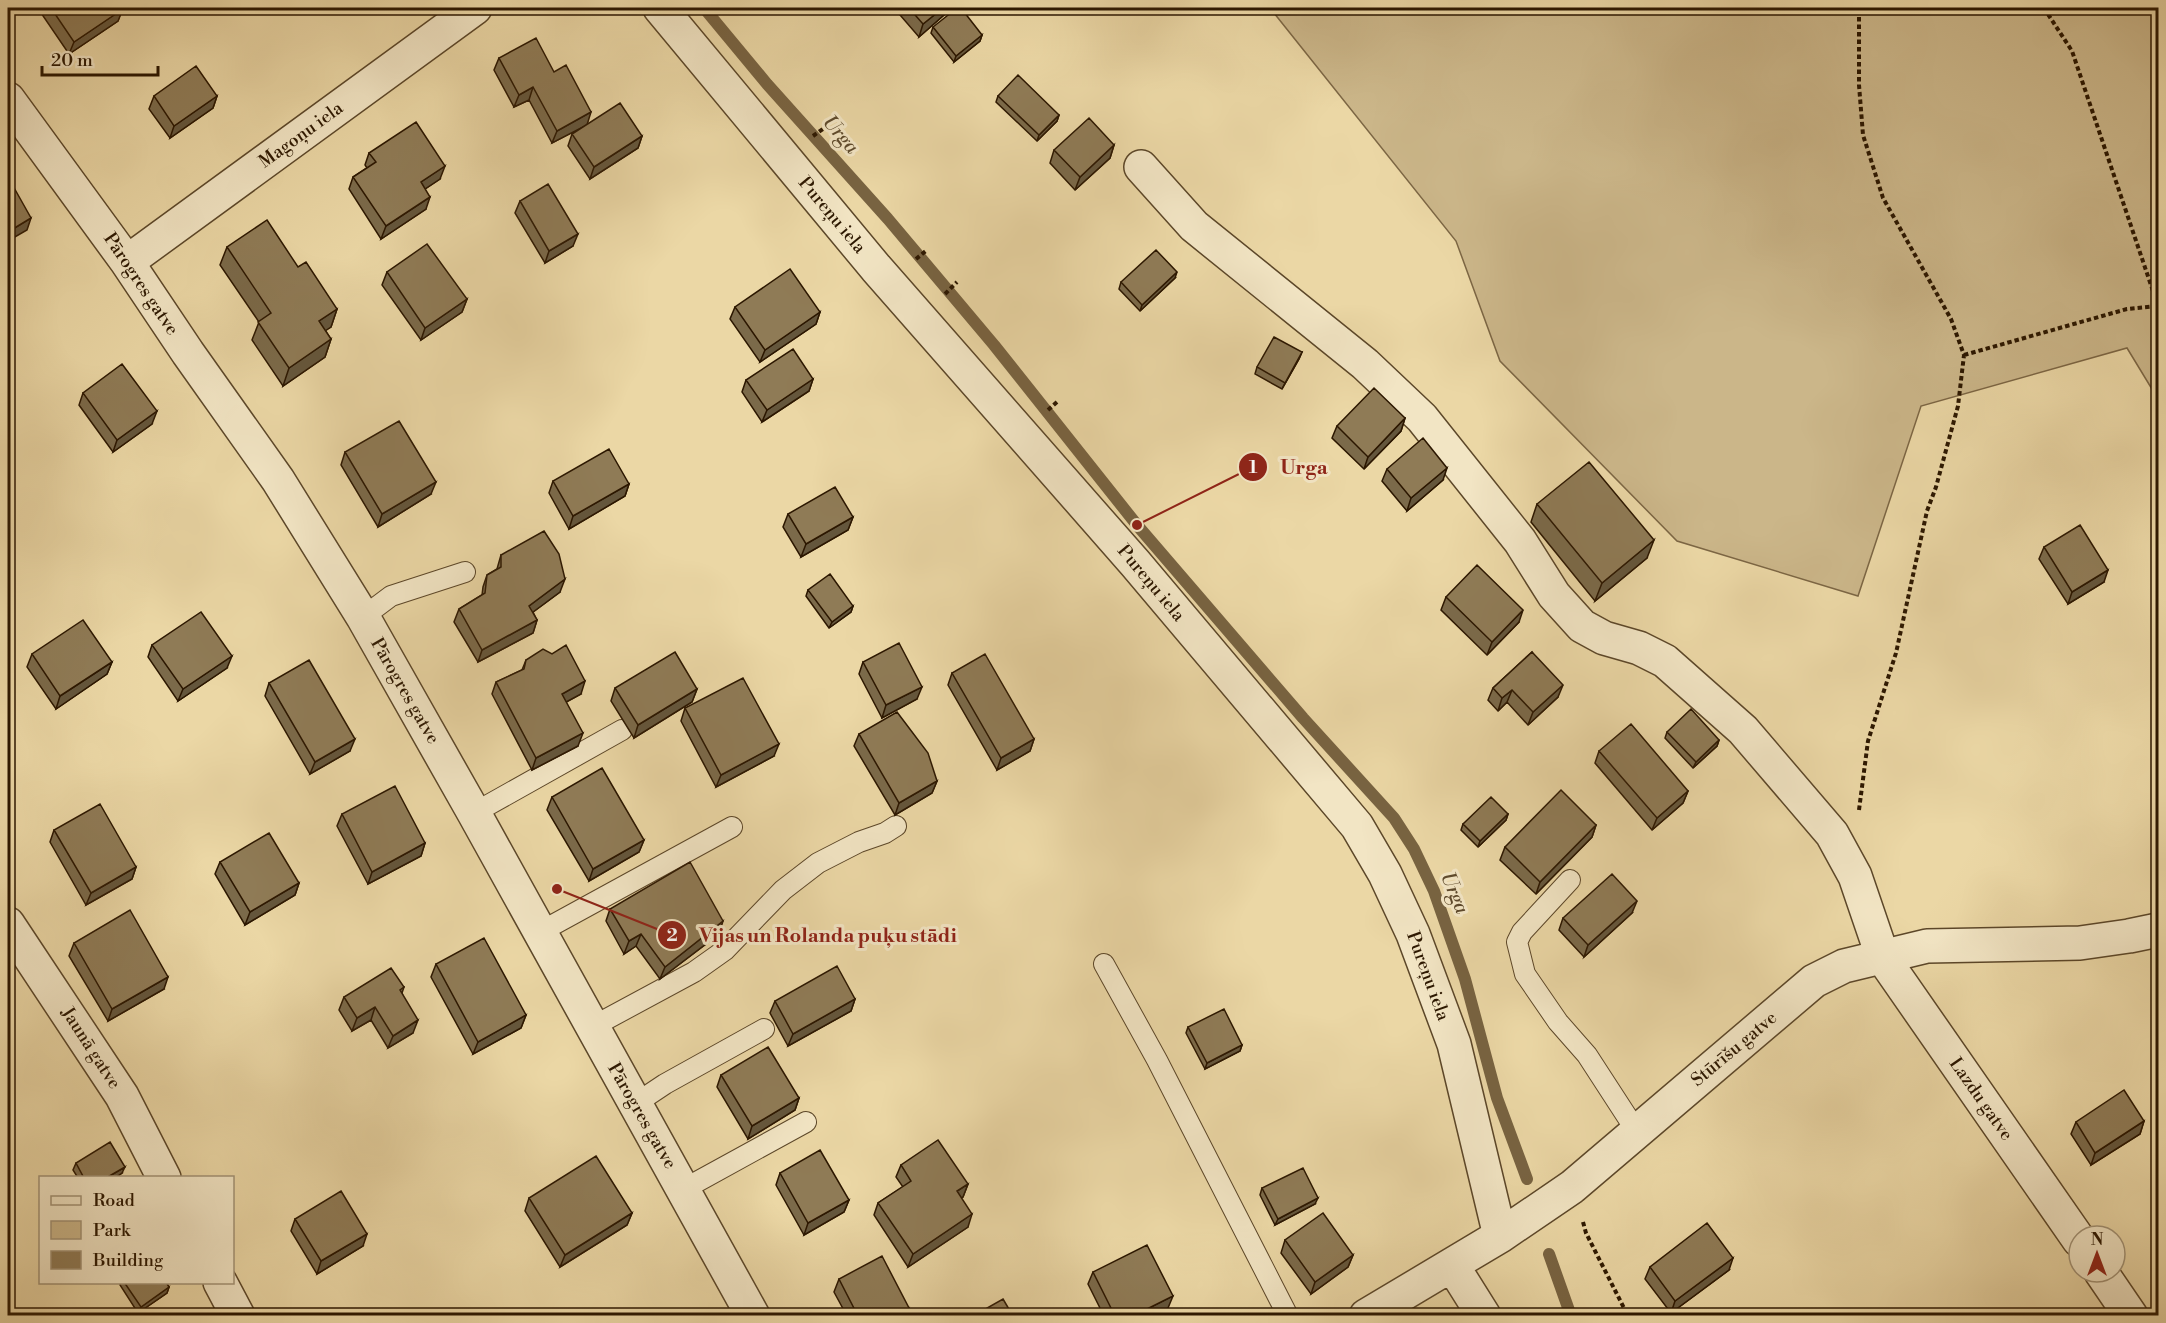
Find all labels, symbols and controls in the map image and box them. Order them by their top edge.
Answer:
scale bar [42,39,158,77]
text: 20 m [51,49,93,72]
street label: Magoņu iela [254,96,348,173]
water label: Urga [816,111,864,160]
street label: Pureņu iela [793,172,871,259]
street label: Pārogres gatve [98,228,184,340]
callout: Urga [1238,448,1339,486]
text: 1 [1249,456,1258,479]
text: Urga [1280,456,1328,481]
street label: Pureņu iela [1112,540,1190,627]
street label: Pārogres gatve [365,634,445,748]
water label: Urga [1434,868,1474,919]
callout: Vijas un Rolanda puķu stādi [657,916,969,954]
text: 2 [666,924,678,947]
text: Vijas un Rolanda puķu stādi [698,924,957,949]
street label: Pureņu iela [1401,928,1455,1025]
street label: Jaunā gatve [55,1002,126,1093]
street label: Stūrīšu gatve [1686,1006,1782,1092]
street label: Lazdu gatve [1944,1053,2018,1145]
street label: Pārogres gatve [602,1059,682,1173]
legend [39,1176,234,1284]
text: Road [93,1189,136,1212]
text: Park [93,1219,132,1242]
north arrow [2067,1224,2127,1284]
text: N [2091,1230,2104,1250]
text: Building [92,1249,164,1272]

